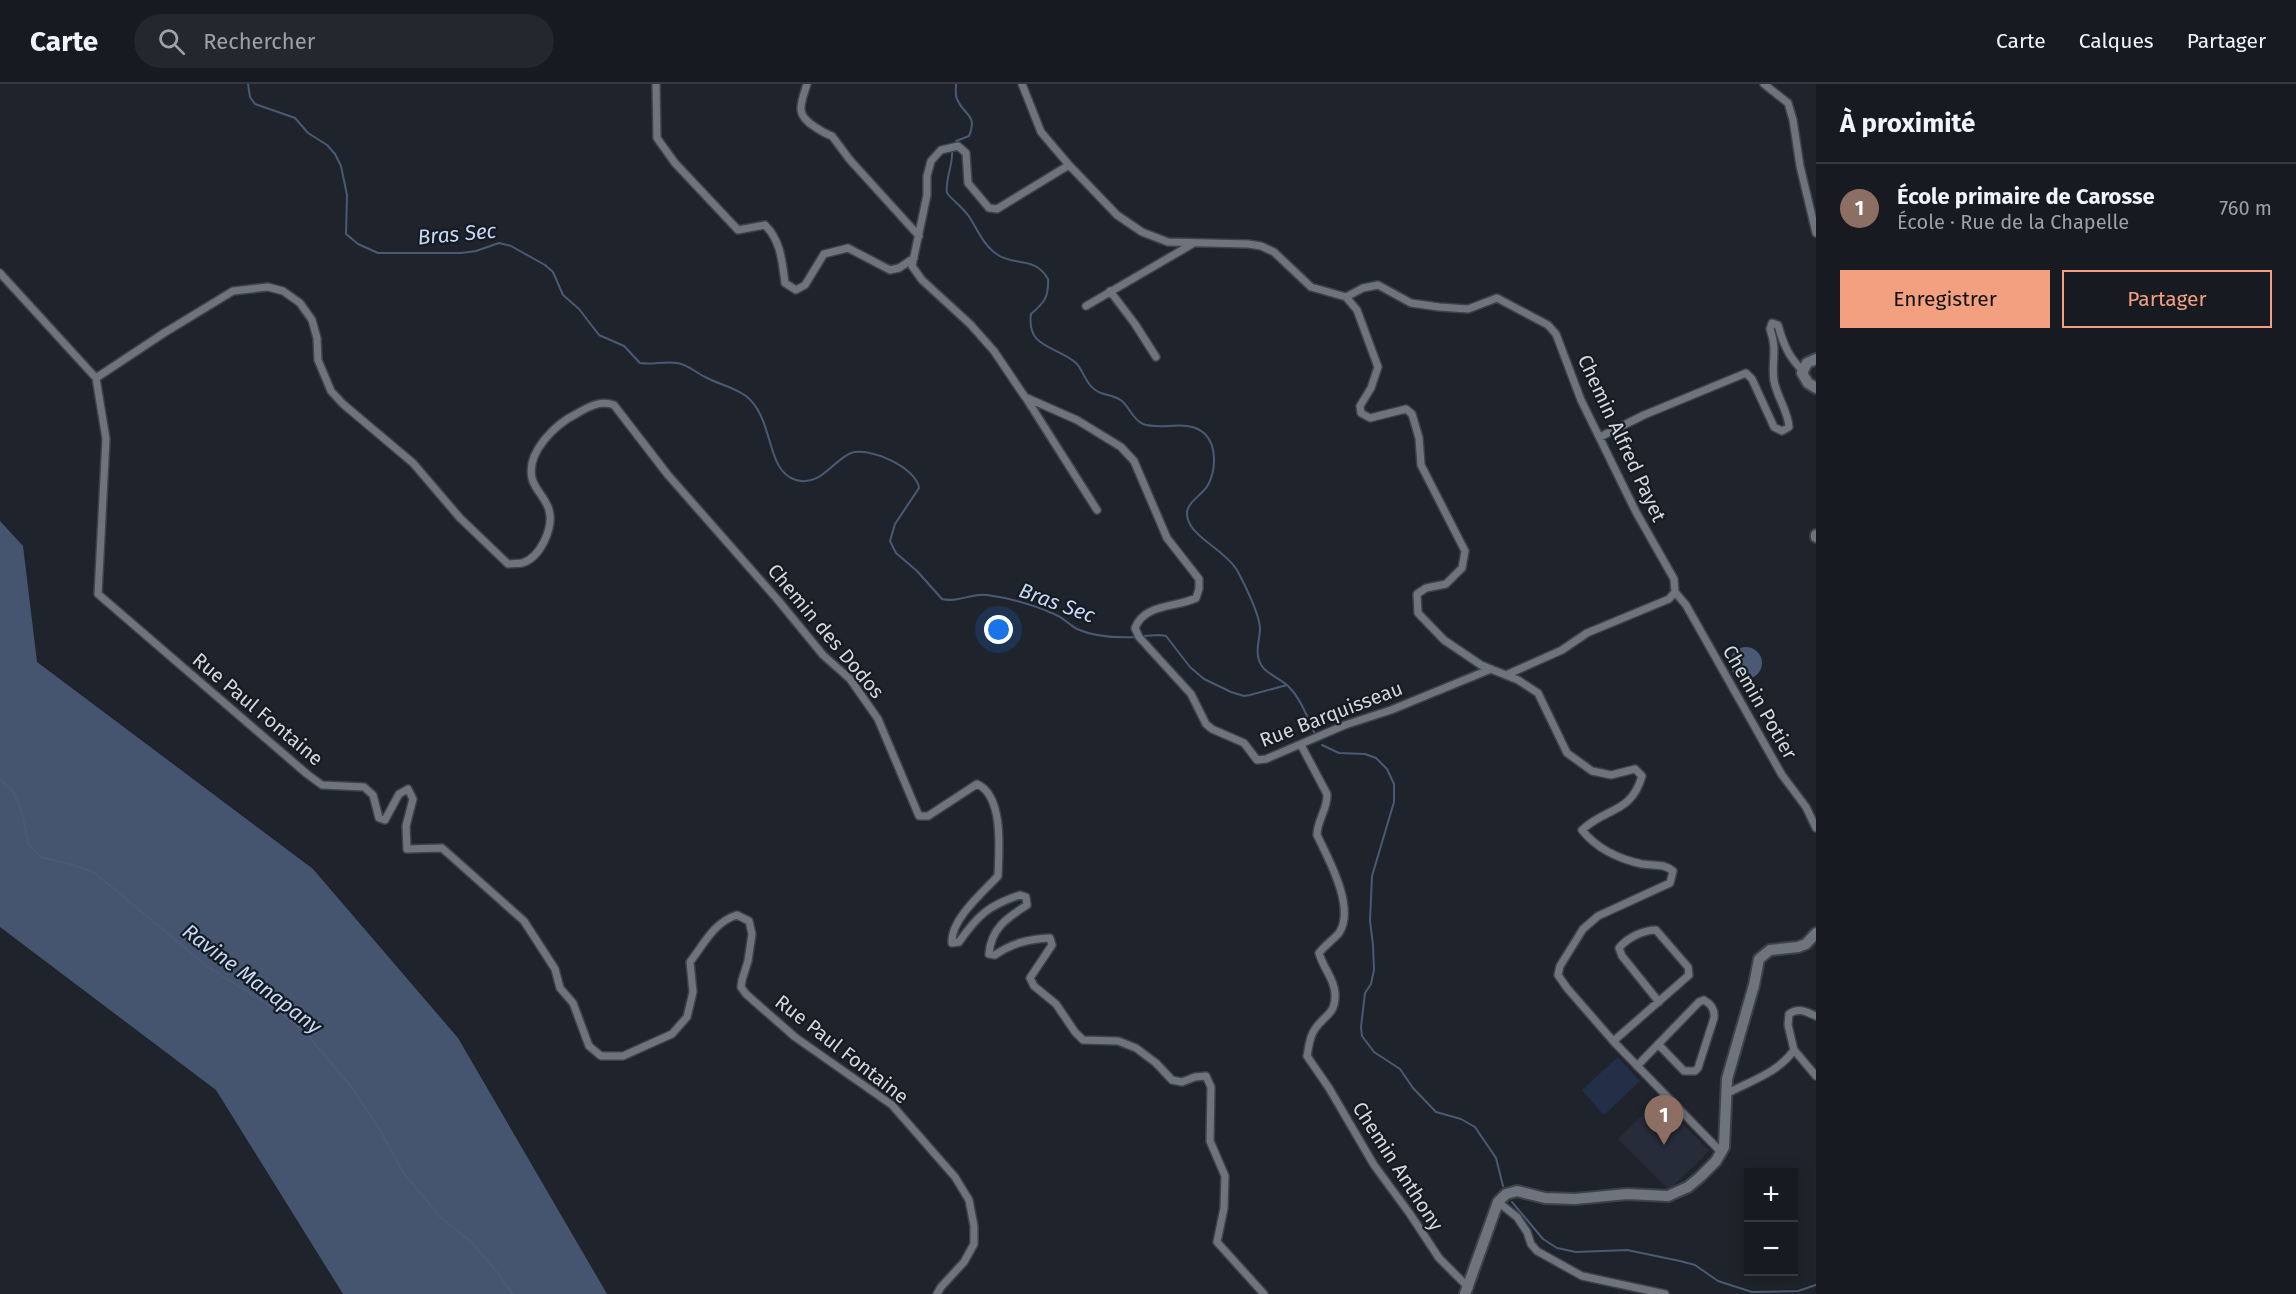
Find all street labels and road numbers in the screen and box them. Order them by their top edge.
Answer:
street label: Chemin Alfred Payet [1573,351,1672,526]
street label: Chemin des Dodos [763,559,889,703]
street label: Chemin Potier [1718,641,1802,763]
street label: Rue Paul Fontaine [188,647,328,771]
street label: Rue Barquisseau [1256,676,1406,752]
street label: Rue Paul Fontaine [770,989,914,1109]
street label: Chemin Anthony [1347,1097,1449,1235]

